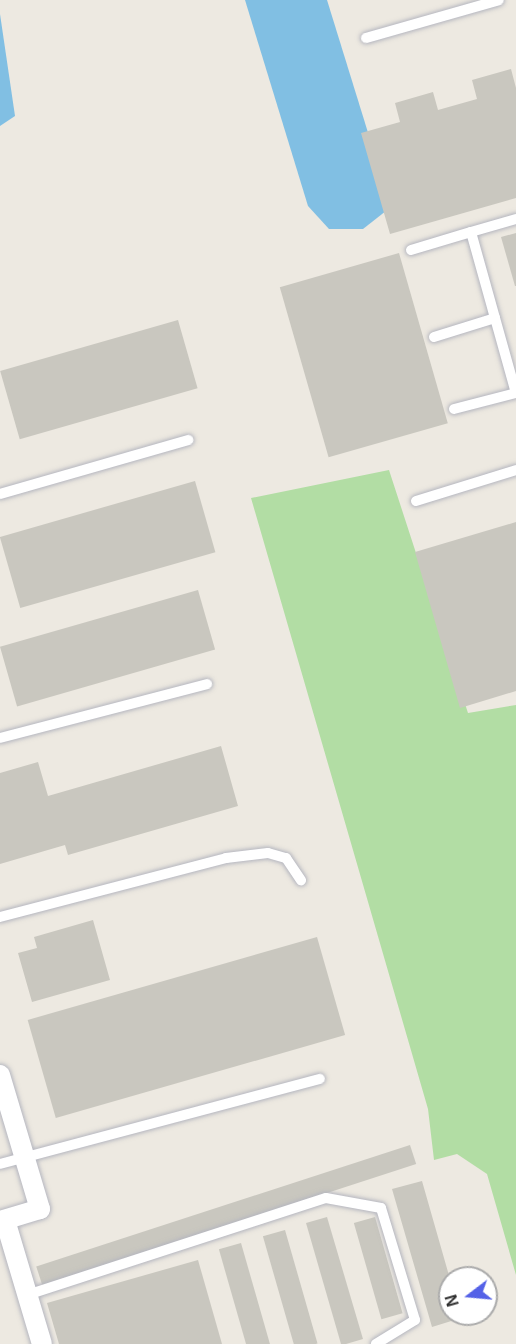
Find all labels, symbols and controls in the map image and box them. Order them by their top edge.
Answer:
north arrow [438,1266,498,1326]
text: N [442,1293,462,1308]

